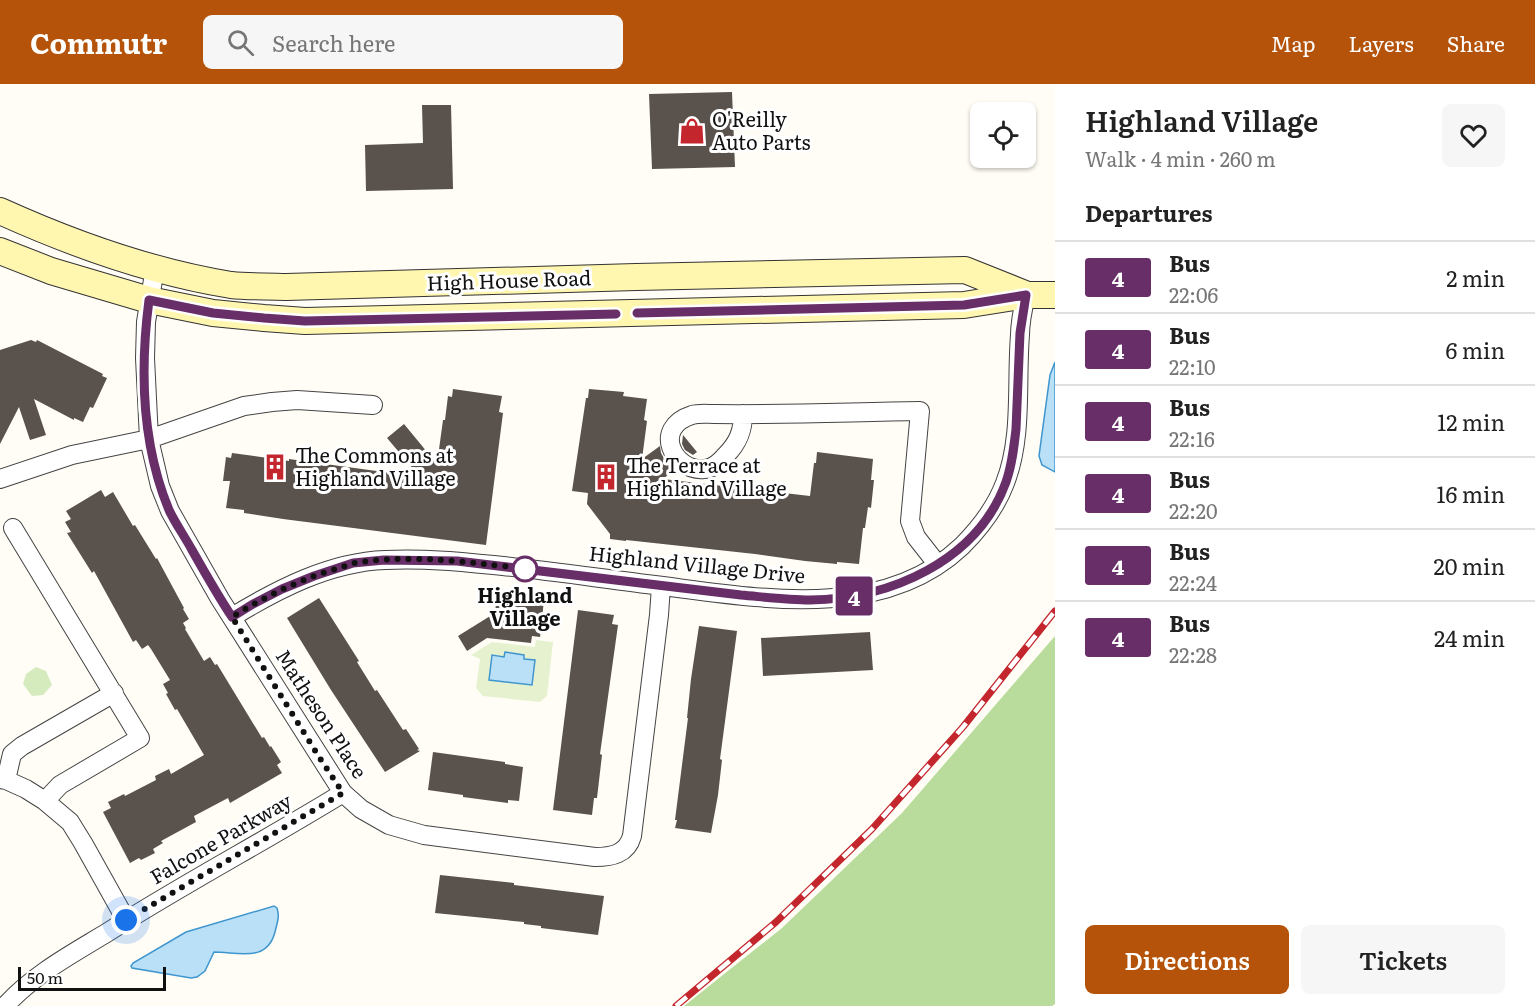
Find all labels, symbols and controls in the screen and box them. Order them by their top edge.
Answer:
search box [203,15,623,69]
text: Commutr [30,21,167,63]
icon: search [224,26,257,59]
text: Search here [272,26,396,59]
text: Map [1271,27,1316,58]
text: Layers [1349,27,1414,58]
text: Share [1447,27,1505,58]
text: Highland Village [1085,99,1318,141]
map controls [970,102,1036,168]
button: locate [970,102,1036,168]
place label: O'Reilly Auto Parts [712,103,810,156]
button: heart [1442,104,1505,167]
shop icon: O'Reilly Auto Parts [677,116,707,146]
text: Walk · 4 min · 260 m [1085,143,1276,173]
text: Departures [1085,196,1212,229]
text: Bus [1169,246,1210,279]
street label: High House Road [426,261,592,297]
text: 2 min [1446,261,1505,294]
text: 4 [1112,262,1124,293]
text: 22:06 [1169,279,1218,309]
text: Bus [1169,318,1210,351]
text: 6 min [1446,333,1505,366]
text: 4 [1112,334,1124,365]
text: 22:10 [1169,351,1216,381]
text: Bus [1169,390,1210,423]
text: 12 min [1437,405,1505,438]
text: 4 [1112,406,1124,437]
text: 22:16 [1169,423,1215,453]
place label: The Commons at Highland Village [295,439,456,492]
place label: The Terrace at Highland Village [626,449,787,502]
building icon: The Commons at Highland Village [260,452,290,482]
building icon: The Terrace at Highland Village [591,462,621,492]
text: Bus [1169,462,1210,495]
text: 16 min [1437,477,1505,510]
text: 4 [1112,478,1124,509]
text: 22:20 [1169,495,1217,525]
text: Bus [1169,534,1210,567]
street label: Highland Village Drive [588,537,807,589]
text: 20 min [1433,549,1505,582]
text: 4 [1112,550,1124,581]
marker: Highland Village [512,556,538,582]
text: 22:24 [1169,567,1217,597]
line badge: 4 [834,576,874,616]
place label: Highland Village [477,579,573,632]
text: 4 [848,581,860,612]
text: Bus [1169,606,1210,639]
text: 24 min [1434,621,1505,654]
text: 4 [1112,622,1124,653]
text: 22:28 [1169,639,1217,669]
street label: Matheson Place [270,642,376,783]
street label: Falcone Parkway [143,784,297,890]
your location [111,905,141,935]
button: Directions [1085,925,1289,994]
button: Tickets [1301,925,1505,994]
scale bar [18,964,166,992]
text: 50 m [27,965,63,989]

